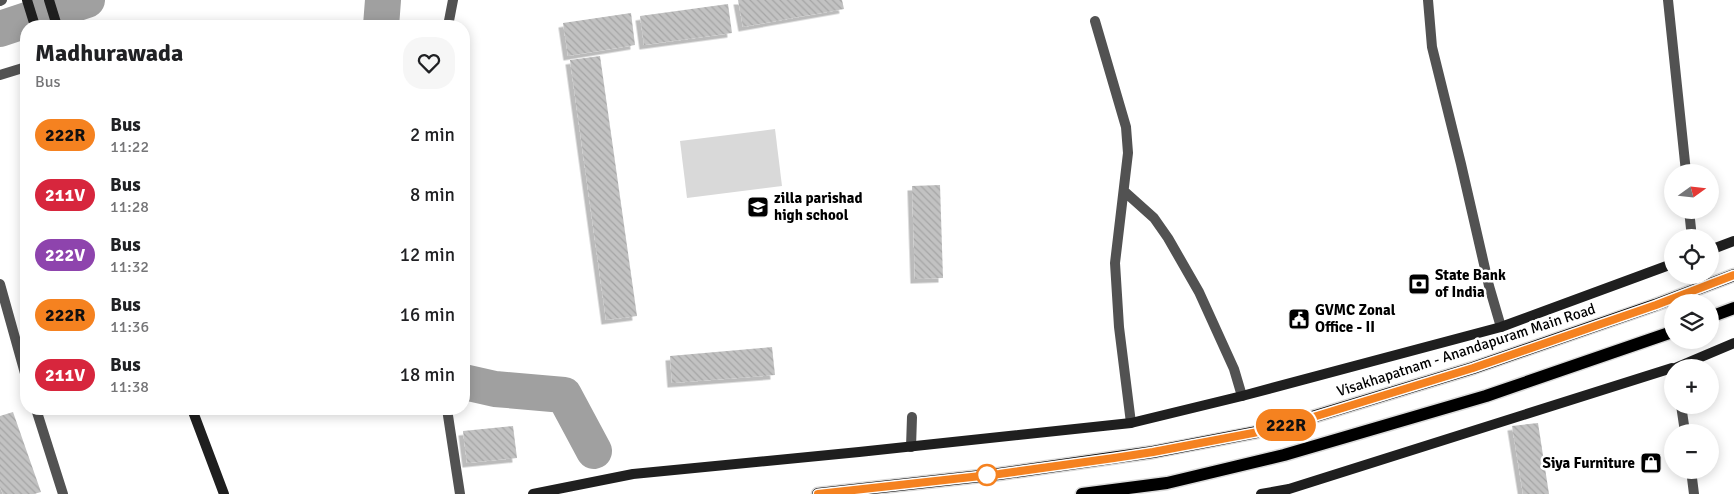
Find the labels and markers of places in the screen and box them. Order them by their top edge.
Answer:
place label: zilla parishad high school [774,189,862,224]
school or university icon: zilla parishad high school [746,195,770,219]
place label: State Bank of India [1435,266,1506,301]
bank icon: State Bank of India [1407,272,1431,296]
place label: GVMC Zonal Office - II [1315,301,1396,336]
public building icon: GVMC Zonal Office - II [1287,307,1311,331]
shop icon: Siya Furniture [1639,451,1663,475]
place label: Siya Furniture [1543,454,1635,472]
unlabelled marker [976,464,998,486]

